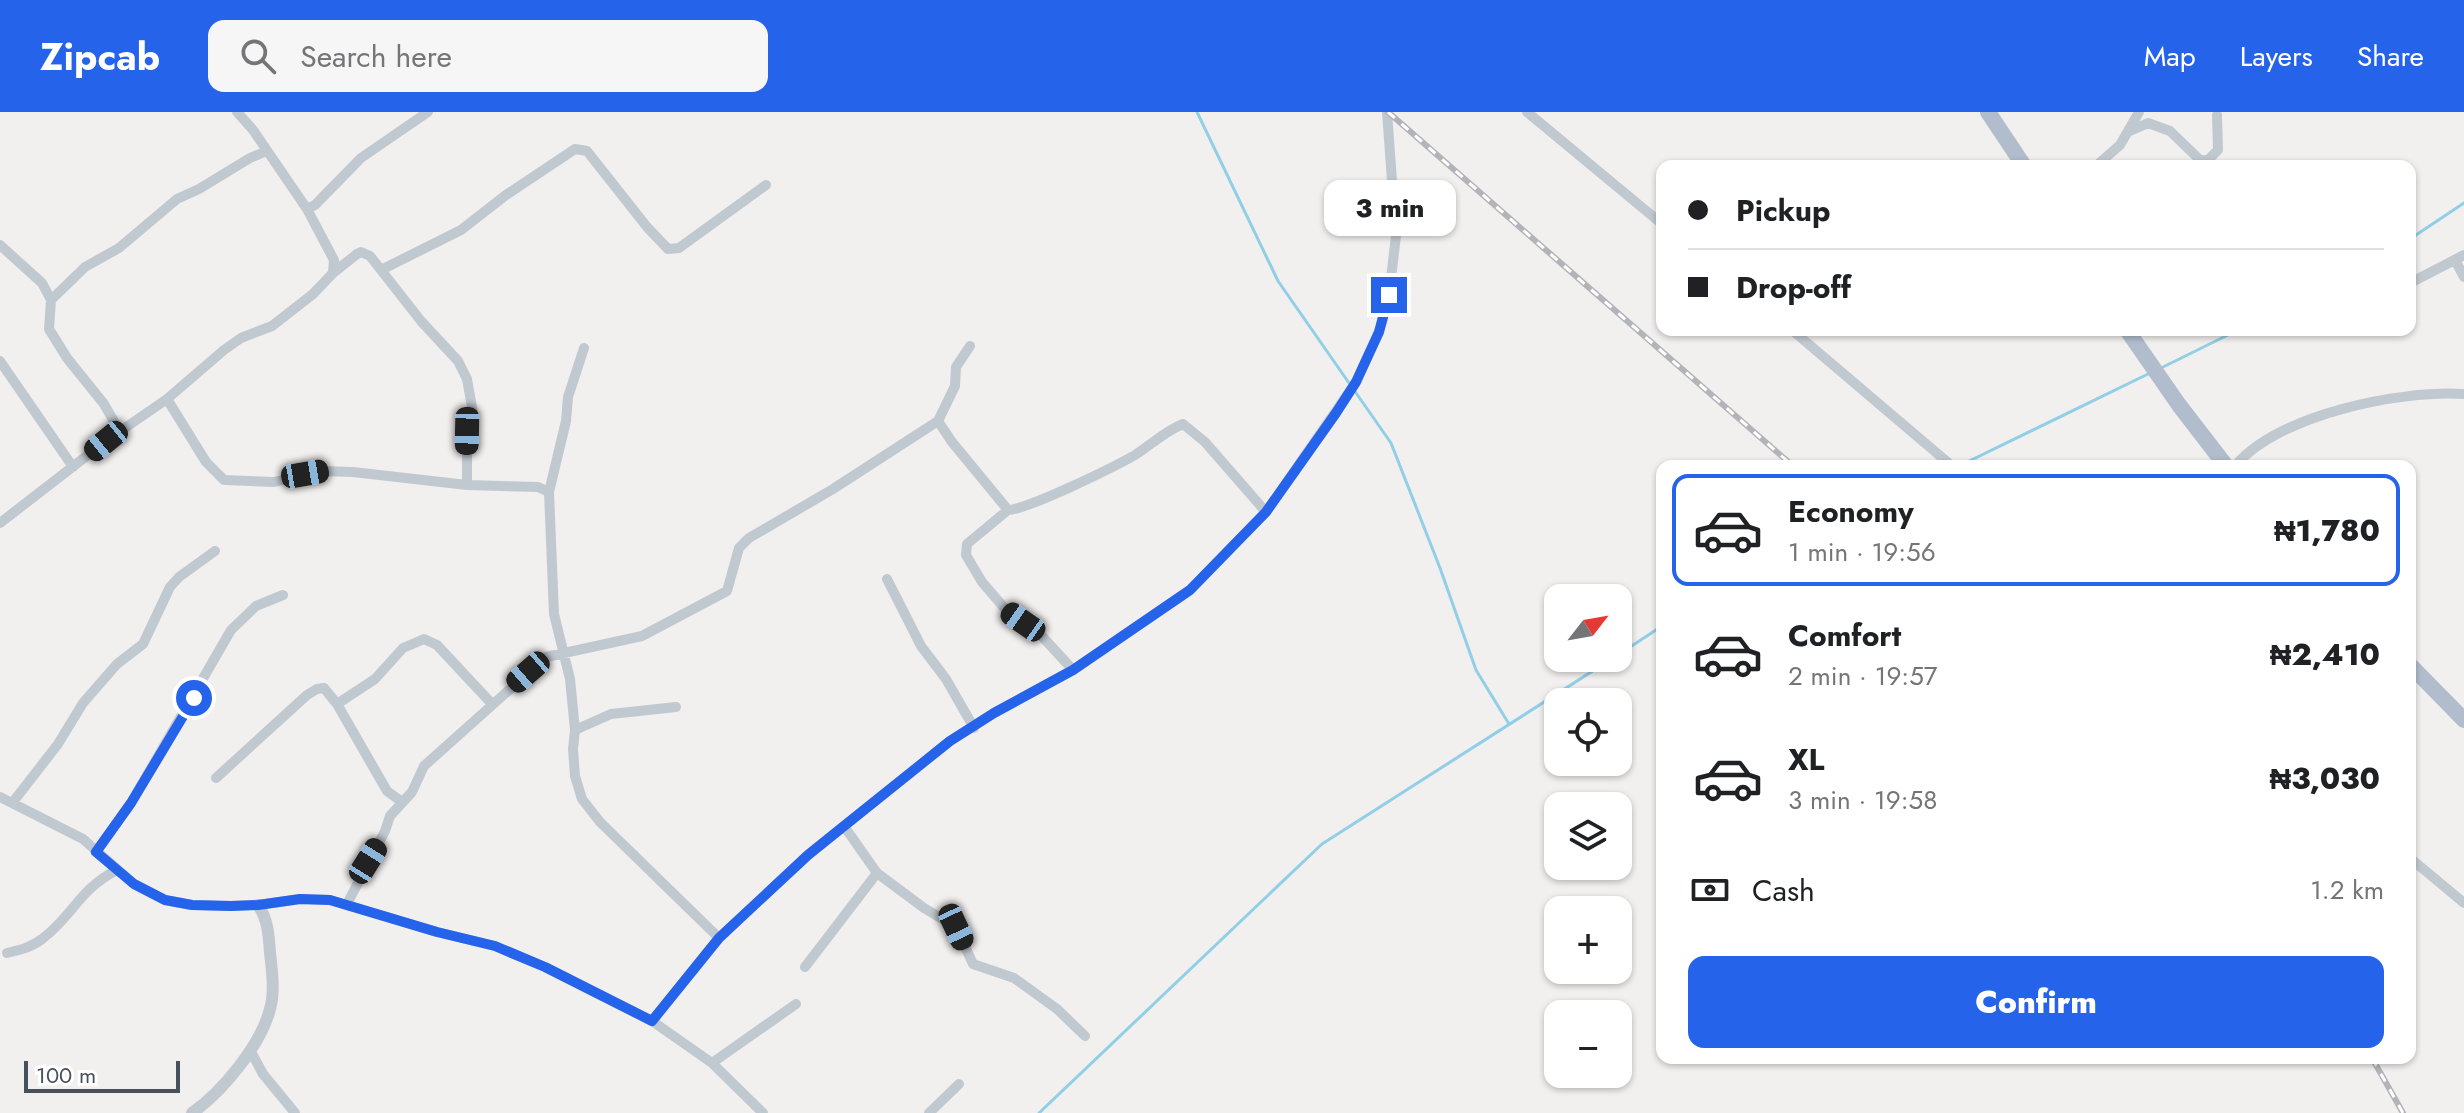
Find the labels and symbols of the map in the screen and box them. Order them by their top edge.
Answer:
callout: 3 min [1323,179,1455,235]
route end [1371,277,1407,313]
car [455,407,479,455]
car [80,417,132,465]
car [279,458,331,490]
north arrow [1544,584,1632,672]
car [996,598,1050,646]
car [502,647,554,697]
route start [176,680,212,716]
car [345,834,391,888]
car [935,900,977,954]
scale bar [24,1057,180,1093]

